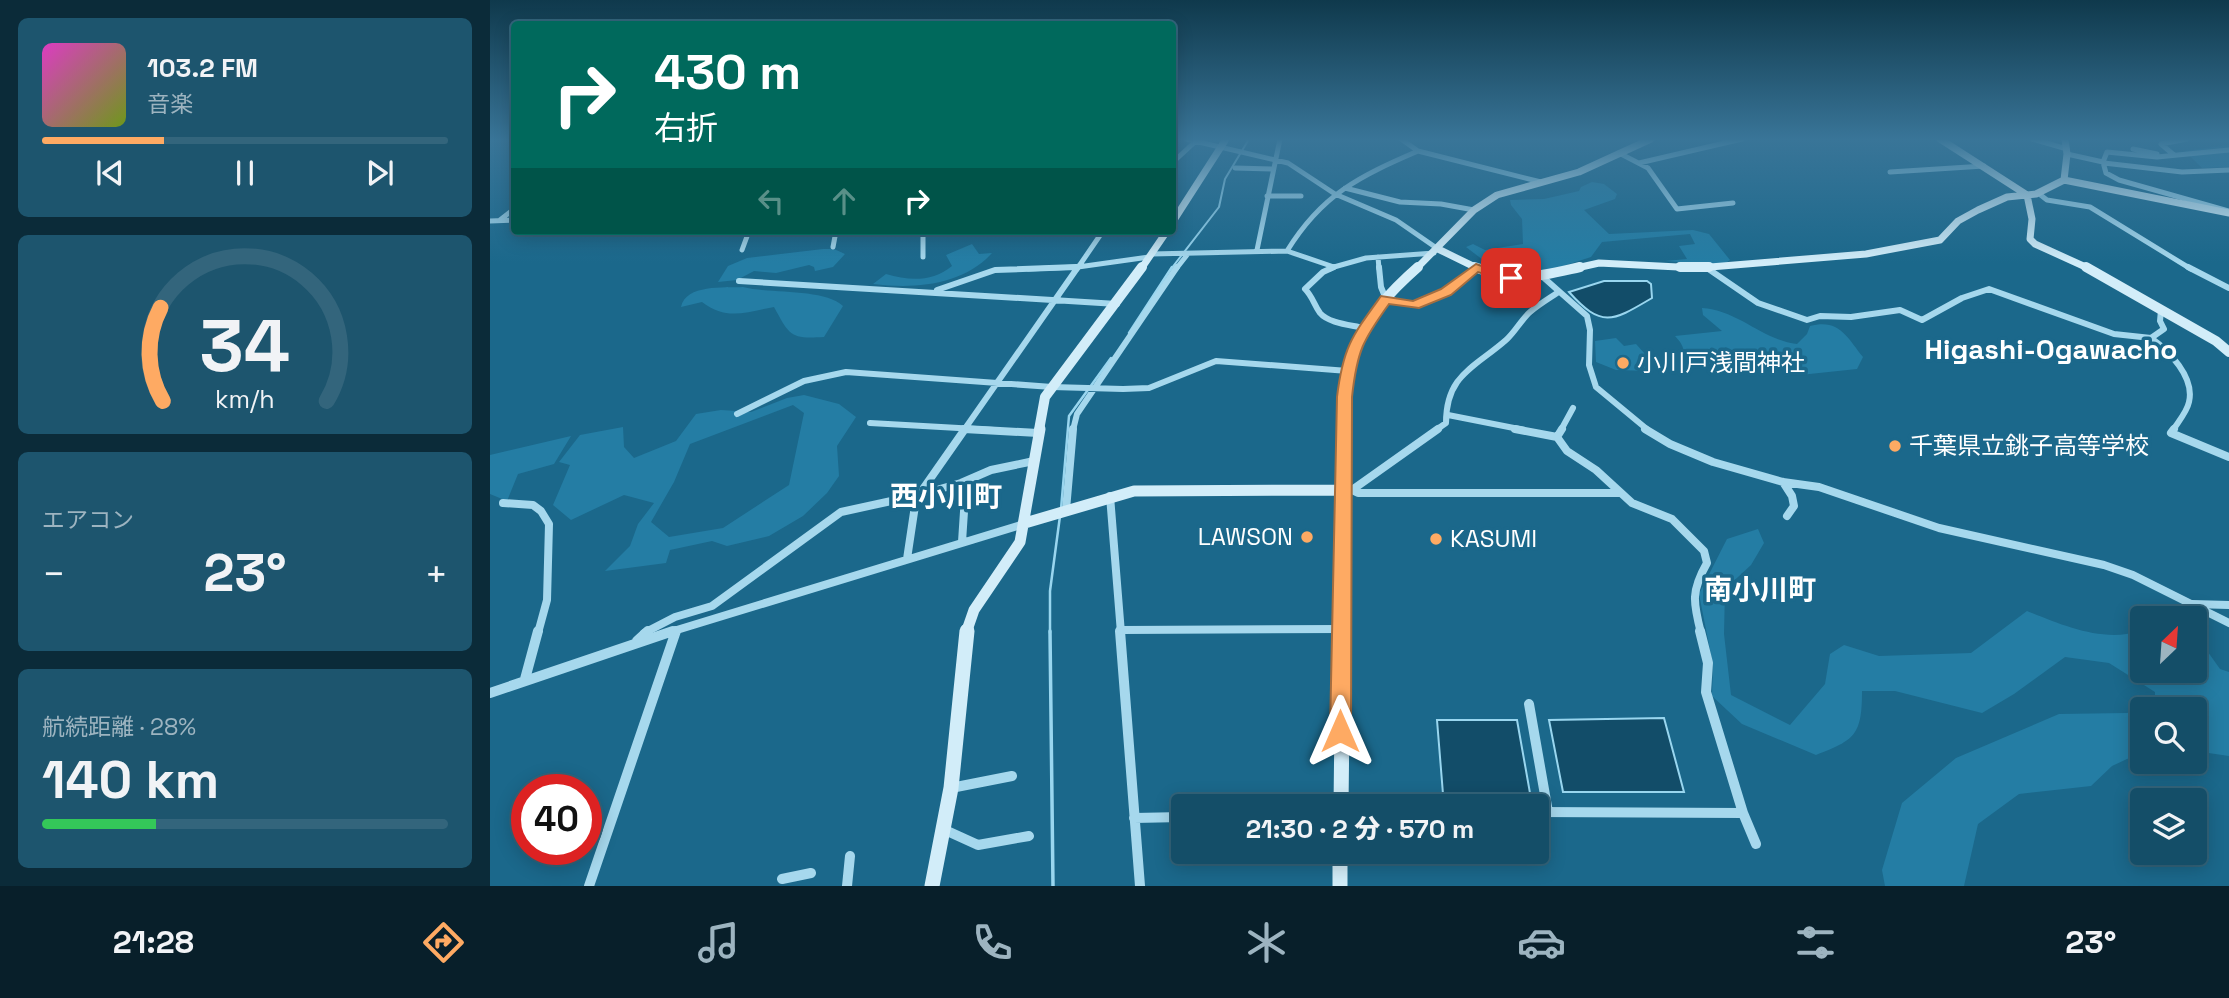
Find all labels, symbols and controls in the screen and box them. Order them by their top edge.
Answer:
text: 430 m [654,41,801,103]
icon: right [539,49,630,140]
text: 103.2 FM [147,51,258,85]
text: 音楽 [147,89,193,119]
text: 右折 [654,108,718,148]
icon: previous [91,154,129,192]
icon: pause [226,154,264,192]
icon: next [361,154,399,192]
icon: left [752,182,790,220]
icon: ahead [825,182,863,220]
icon: right [898,182,936,220]
pin [1481,248,1541,308]
icon: arrive [1492,259,1530,297]
text: 34 [200,299,290,392]
district label: Higashi-Ogawacho [1925,331,2177,367]
place label: 小川戸浅間神社 [1637,347,1805,378]
marker: 小川戸浅間神社 [1615,355,1631,371]
text: km/h [215,382,275,414]
place label: 千葉県立銚子高等学校 [1909,430,2149,461]
marker: 千葉県立銚子高等学校 [1887,438,1903,454]
district label: 西小川町 [890,478,1002,514]
text: エアコン [42,505,134,535]
place label: LAWSON [1198,521,1293,552]
place label: KASUMI [1450,523,1537,554]
marker: LAWSON [1299,529,1315,545]
marker: KASUMI [1428,531,1444,547]
text: 23° [204,540,287,606]
text: − [42,550,66,598]
text: + [424,550,448,598]
district label: 南小川町 [1704,571,1816,607]
north arrow [2130,606,2207,682]
map controls [2130,606,2207,865]
position arrow [1303,694,1377,768]
button: search [2130,697,2207,774]
text: 航続距離 · 28% [42,712,196,742]
text: 140 km [42,747,219,813]
speed limit sign: 40 [511,774,602,865]
button: layers [2130,788,2207,865]
text: 21:30 · 2 分 · 570 m [1246,812,1474,846]
icon: directions [419,918,468,967]
icon: music [694,918,743,967]
icon: phone [968,918,1017,967]
icon: climate [1242,918,1291,967]
icon: car [1517,918,1566,967]
icon: filters [1791,918,1840,967]
text: 21:28 [113,922,194,962]
text: 23° [2065,922,2116,962]

